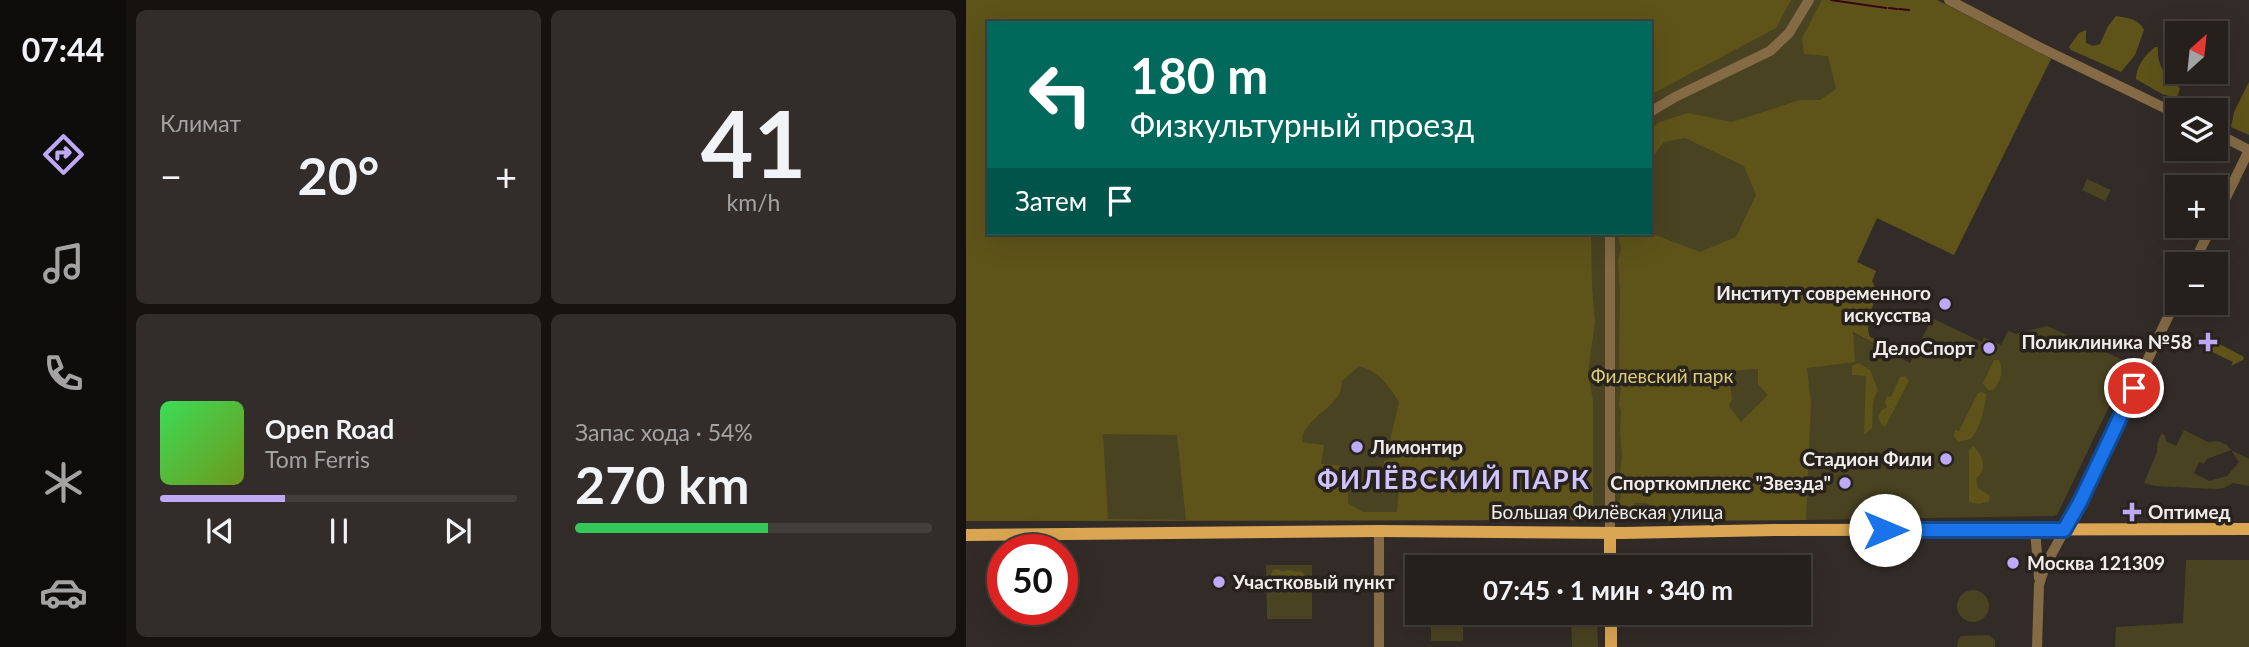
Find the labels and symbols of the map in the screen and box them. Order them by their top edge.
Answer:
north arrow [2165,21,2228,84]
place label: Институт современного искусства [1716,281,1931,326]
marker: Институт современного искусства [1937,296,1953,312]
place label: Поликлиника №58 [2021,330,2192,353]
marker: Поликлиника №58 [2198,332,2218,352]
place label: ДелоСпорт [1873,336,1975,359]
marker: ДелоСпорт [1981,340,1997,356]
pin [2104,358,2164,418]
park label: Филевский парк [1591,364,1733,387]
place label: Лимонтир [1370,435,1463,458]
marker: Лимонтир [1349,439,1365,455]
place label: Стадион Фили [1802,447,1932,470]
marker: Стадион Фили [1938,451,1954,467]
district label: ФИЛЁВСКИЙ ПАРК [1317,463,1591,495]
place label: Спорткомплекс "Звезда" [1610,471,1831,494]
marker: Спорткомплекс "Звезда" [1837,475,1853,491]
position arrow [1848,493,1922,567]
street label: Большая Филёвская улица [1491,500,1723,523]
place label: Оптимед [2148,500,2231,523]
marker: Оптимед [2122,502,2142,522]
speed limit sign: 50 [987,534,1078,625]
place label: Москва 121309 [2027,551,2165,574]
marker: Москва 121309 [2005,555,2021,571]
place label: Участковый пункт [1232,570,1395,593]
marker: Участковый пункт [1211,574,1227,590]

